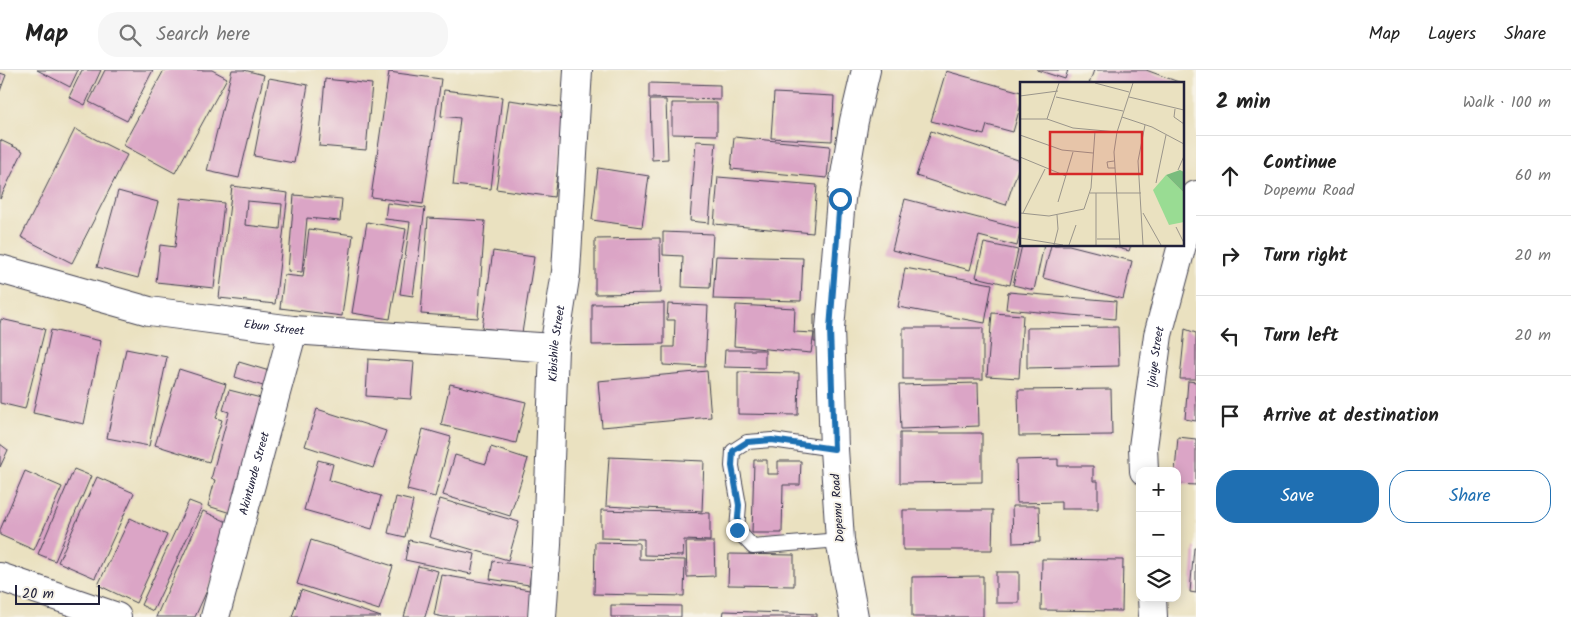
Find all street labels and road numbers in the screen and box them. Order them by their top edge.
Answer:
street label: Kibishile Street [543,303,570,382]
street label: Ebun Street [243,314,305,340]
street label: Ijaiye Street [1142,324,1170,389]
street label: Akintunde Street [234,429,275,517]
street label: Dopemu Road [826,472,850,543]

